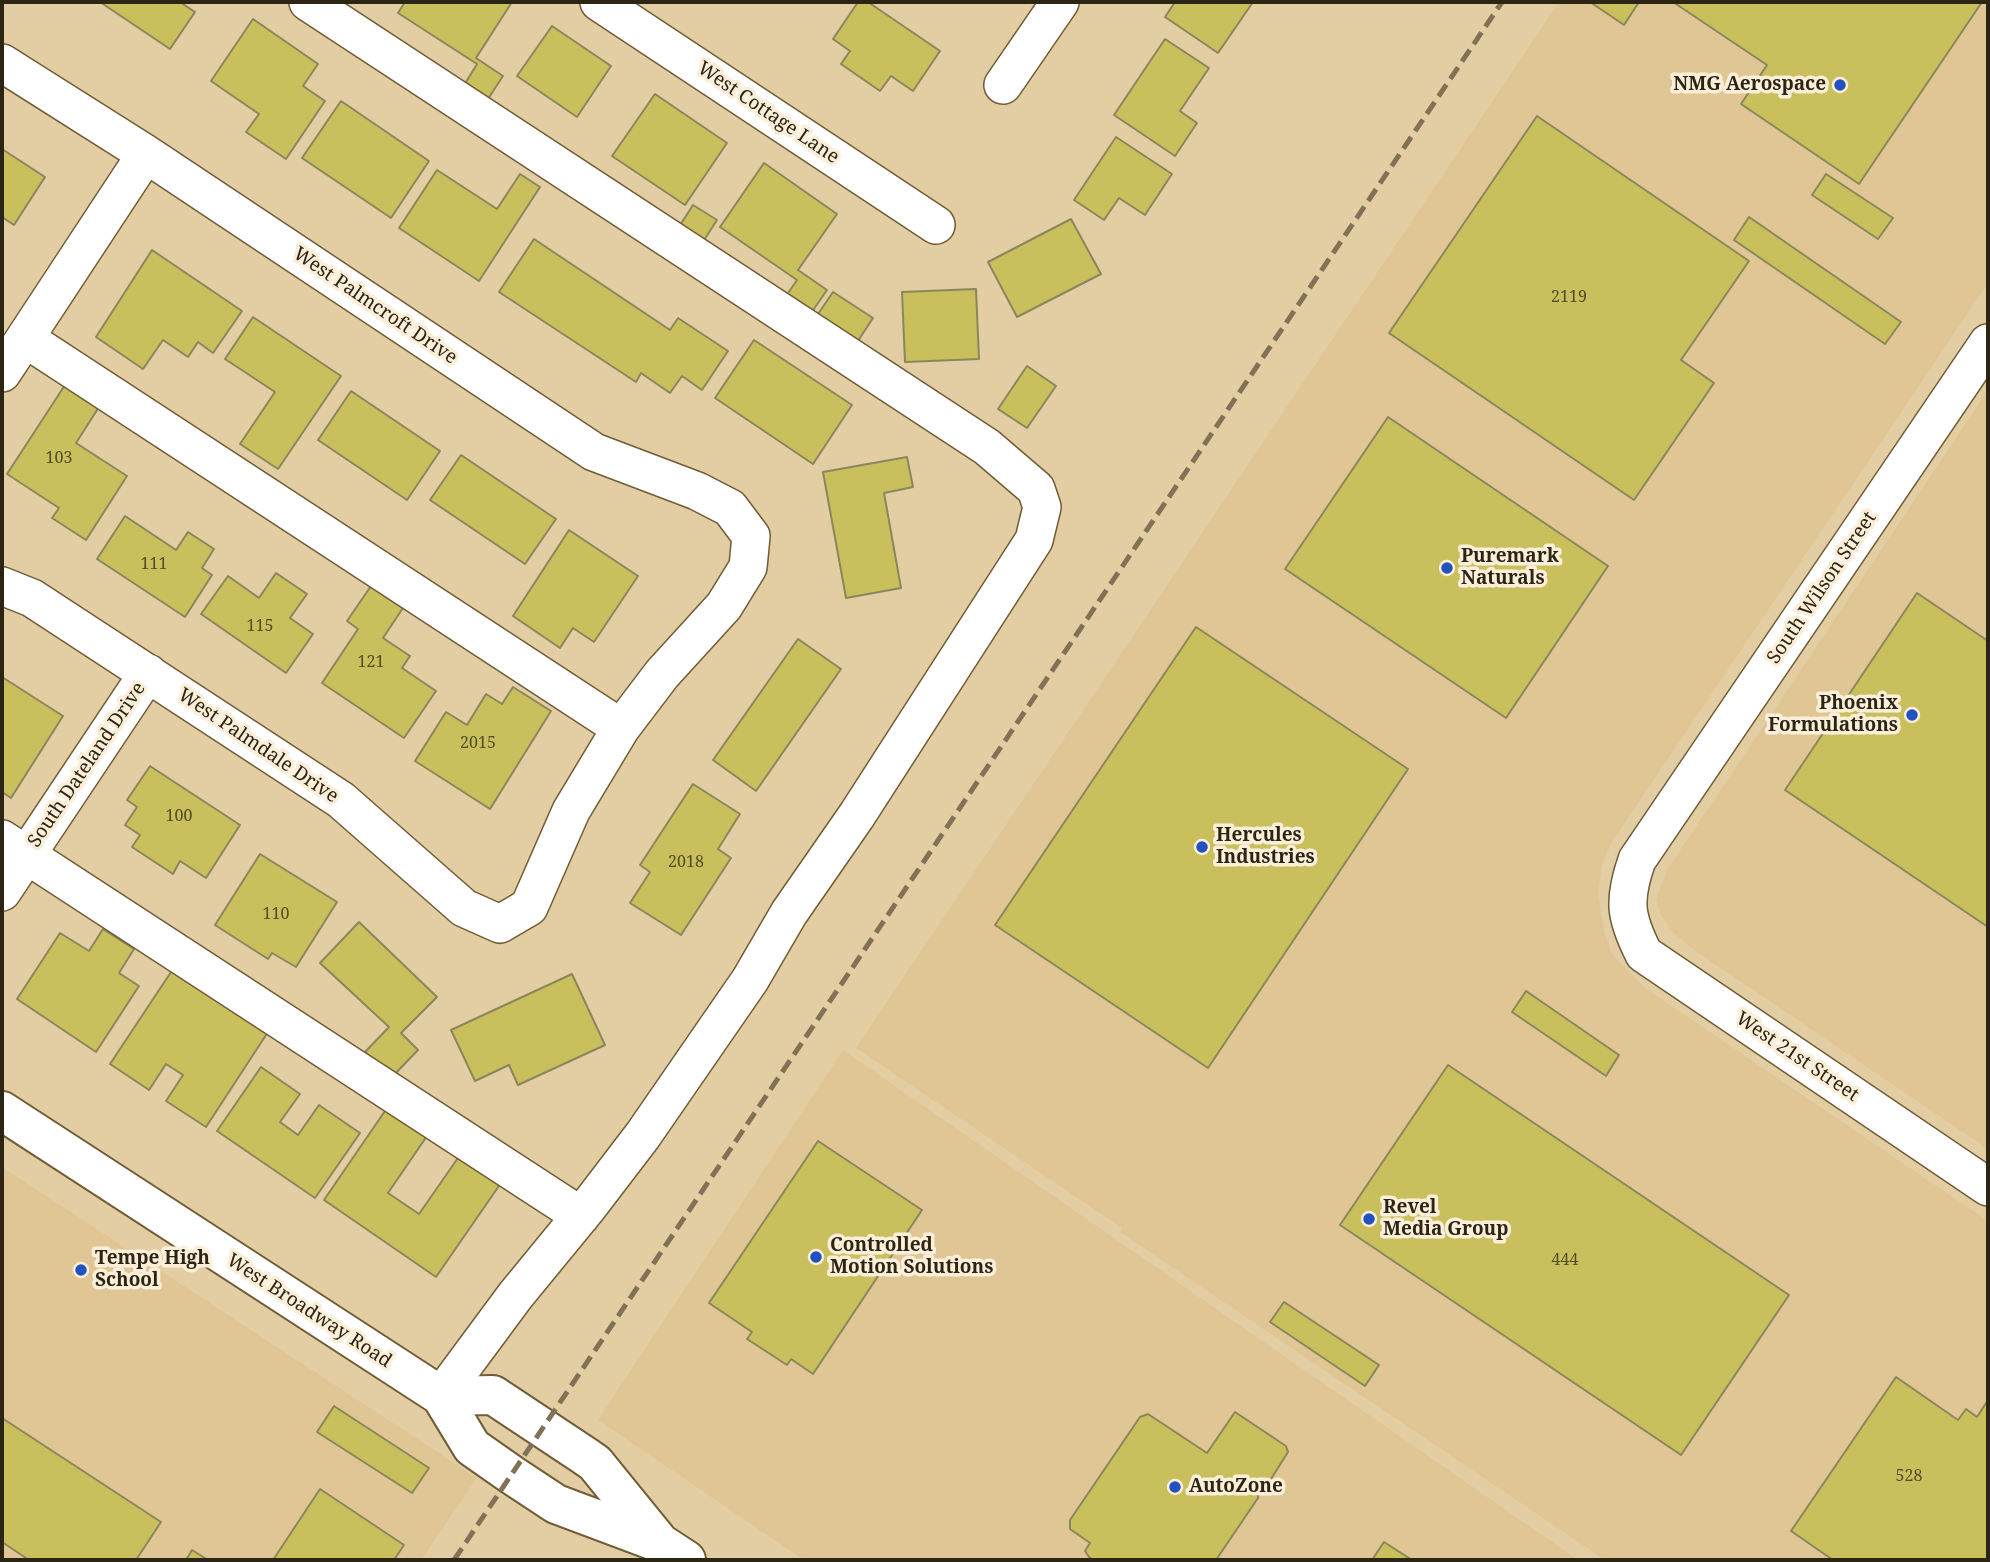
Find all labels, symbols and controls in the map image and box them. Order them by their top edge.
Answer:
street label: West Cottage Lane [693,57,843,169]
place label: NMG Aerospace [1673,74,1826,96]
marker: NMG Aerospace [1832,77,1848,93]
street label: West Palmcroft Drive [289,243,461,369]
house number: 2119 [1551,287,1587,307]
house number: 103 [46,448,72,468]
street label: South Wilson Street [1763,508,1881,668]
place label: Puremark Naturals [1461,546,1559,590]
house number: 111 [141,554,167,574]
marker: Puremark Naturals [1439,560,1455,576]
house number: 115 [247,616,273,636]
house number: 121 [358,652,384,672]
street label: South Dateland Drive [23,678,151,852]
street label: West Palmdale Drive [173,684,343,808]
place label: Phoenix Formulations [1768,693,1898,737]
marker: Phoenix Formulations [1904,707,1920,723]
house number: 2015 [460,733,496,753]
house number: 100 [166,806,192,826]
place label: Hercules Industries [1216,825,1315,869]
marker: Hercules Industries [1194,839,1210,855]
house number: 2018 [668,852,704,872]
house number: 110 [263,904,289,924]
street label: West 21st Street [1731,1007,1863,1107]
place label: Revel Media Group [1383,1197,1508,1241]
marker: Revel Media Group [1361,1211,1377,1227]
place label: Controlled Motion Solutions [830,1235,993,1279]
place label: Tempe High School [95,1248,210,1292]
street label: West Broadway Road [222,1249,396,1373]
marker: Controlled Motion Solutions [808,1249,824,1265]
house number: 444 [1552,1250,1578,1270]
marker: Tempe High School [73,1262,89,1278]
house number: 528 [1896,1466,1922,1486]
place label: AutoZone [1189,1476,1283,1498]
marker: AutoZone [1167,1479,1183,1495]

